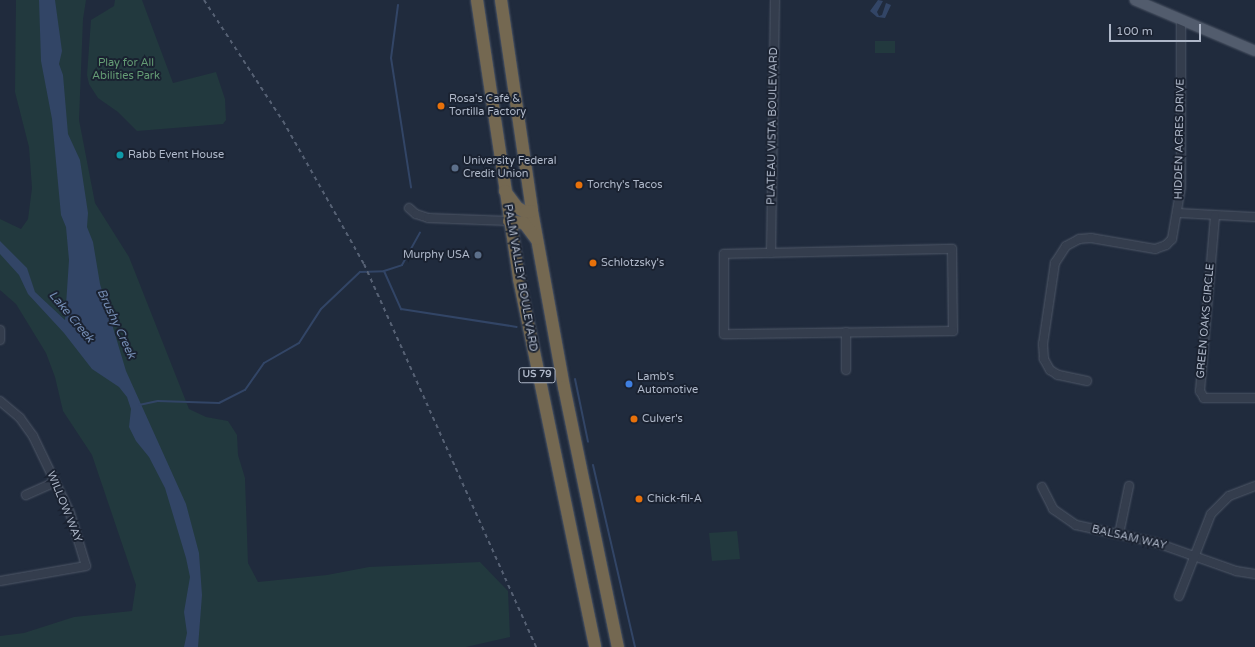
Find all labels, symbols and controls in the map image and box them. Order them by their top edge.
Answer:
scale bar [1111,16,1203,42]
text: 100 m [1116,24,1153,38]
street label: PLATEAU VISTA BOULEVARD [765,47,781,205]
park label: Play for All Abilities Park [92,57,160,83]
street label: HIDDEN ACRES DRIVE [1172,79,1188,199]
place label: Rosa's Café & Tortilla Factory [449,93,526,119]
marker: Rosa's Café & Tortilla Factory [436,101,446,111]
place label: Rabb Event House [128,148,224,162]
marker: Rabb Event House [115,150,125,160]
place label: University Federal Credit Union [463,155,556,181]
marker: University Federal Credit Union [450,163,460,173]
place label: Torchy's Tacos [587,178,662,192]
marker: Torchy's Tacos [574,180,584,190]
street label: PALM VALLEY BOULEVARD [501,203,539,353]
place label: Murphy USA [403,248,470,262]
marker: Murphy USA [473,250,483,260]
place label: Schlotzsky's [601,256,664,270]
marker: Schlotzsky's [588,258,598,268]
street label: GREEN OAKS CIRCLE [1194,263,1218,379]
water label: Brushy Creek [94,287,138,361]
water label: Lake Creek [45,288,97,346]
road number: US 79 [518,367,556,383]
place label: Lamb's Automotive [637,371,698,397]
marker: Lamb's Automotive [624,379,634,389]
place label: Culver's [642,412,683,426]
marker: Culver's [629,414,639,424]
street label: WILLOW WAY [44,470,84,544]
place label: Chick-fil-A [647,492,702,506]
marker: Chick-fil-A [634,494,644,504]
street label: BALSAM WAY [1090,523,1168,553]

